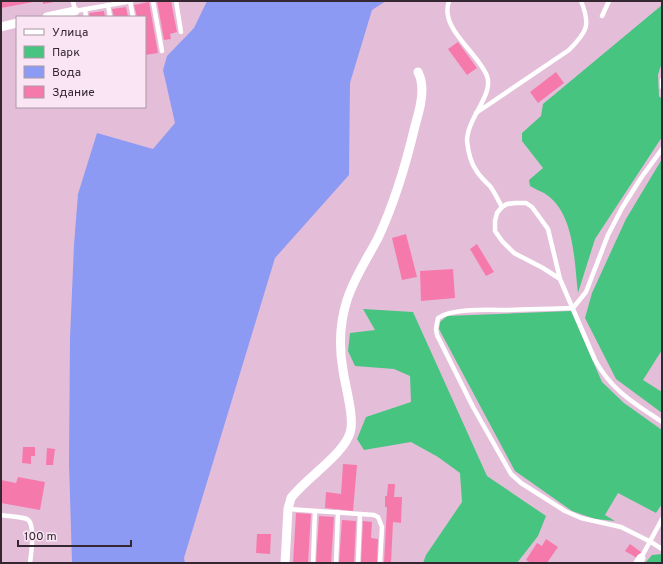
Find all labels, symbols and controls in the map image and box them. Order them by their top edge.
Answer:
legend [16,16,146,108]
text: Улица [52,25,88,41]
text: Парк [52,45,80,61]
text: Вода [52,65,81,81]
text: Здание [52,85,95,101]
scale bar [18,522,131,548]
text: 100 m [24,529,57,545]

